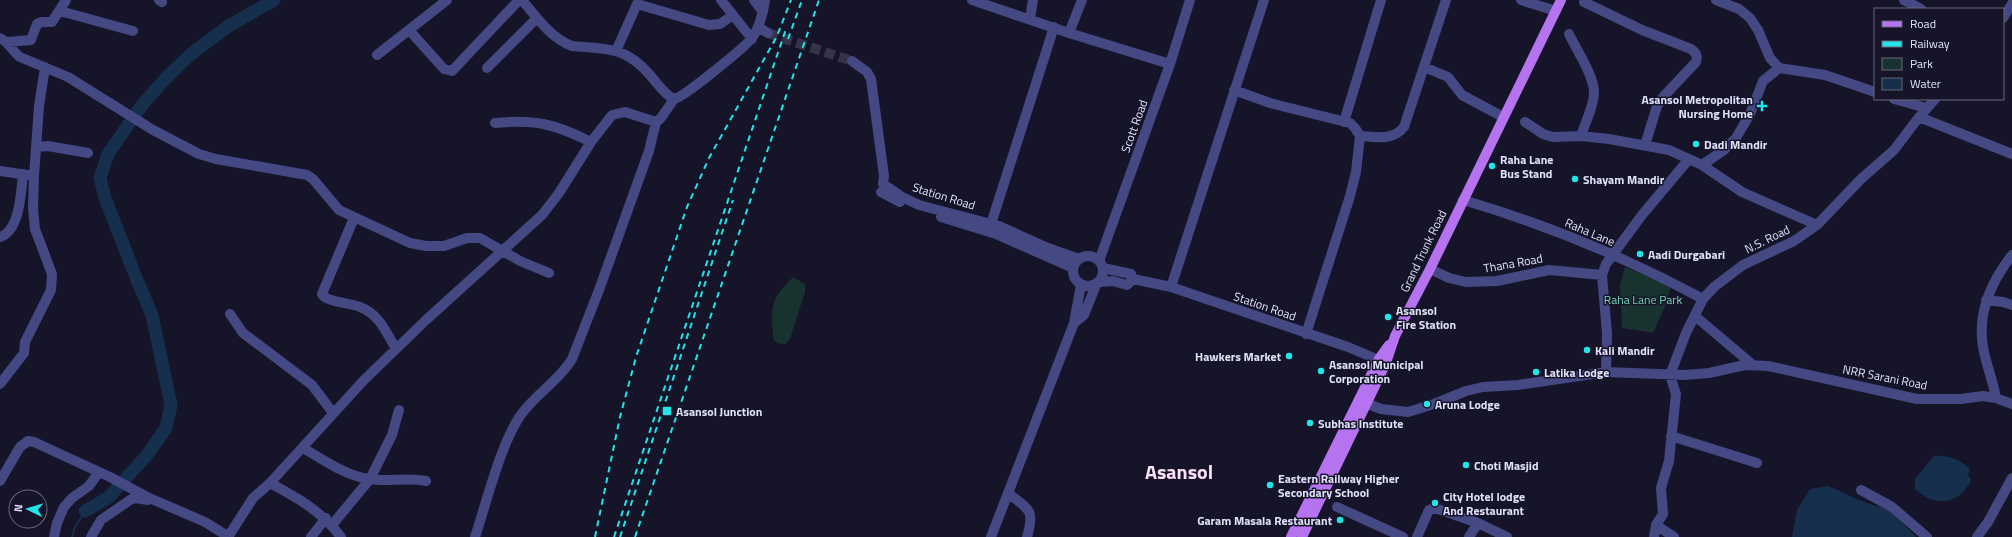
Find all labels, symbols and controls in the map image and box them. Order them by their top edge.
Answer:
legend [1874,8,2004,100]
text: Road [1910,14,1936,33]
text: Railway [1910,34,1950,53]
text: Park [1910,54,1933,73]
text: Water [1910,74,1941,93]
place label: Asansol Metropolitan Nursing Home [1641,90,1753,123]
street label: Scott Road [1116,97,1152,155]
marker: Asansol Metropolitan Nursing Home [1756,100,1768,112]
place label: Dadi Mandir [1704,135,1768,154]
marker: Dadi Mandir [1691,139,1701,149]
place label: Raha Lane Bus Stand [1500,150,1553,183]
marker: Raha Lane Bus Stand [1487,161,1497,171]
place label: Shayam Mandir [1583,170,1665,189]
marker: Shayam Mandir [1570,174,1580,184]
street label: Station Road [910,177,978,215]
street label: Grand Trunk Road [1395,207,1451,295]
street label: Raha Lane [1562,213,1618,251]
street label: N.S. Road [1741,220,1793,258]
place label: Aadi Durgabari [1648,245,1725,264]
street label: Thana Road [1482,248,1544,278]
marker: Aadi Durgabari [1635,249,1645,259]
street label: Station Road [1231,286,1299,326]
park label: Raha Lane Park [1604,290,1682,309]
place label: Asansol Fire Station [1396,301,1456,334]
marker: Asansol Fire Station [1383,312,1393,322]
place label: Kali Mandir [1595,341,1655,360]
marker: Kali Mandir [1582,345,1592,355]
place label: Hawkers Market [1195,347,1282,366]
marker: Hawkers Market [1284,351,1294,361]
place label: Asansol Municipal Corporation [1329,355,1424,388]
street label: NRR Sarani Road [1841,359,1929,395]
place label: Latika Lodge [1544,363,1609,382]
marker: Asansol Municipal Corporation [1316,366,1326,376]
marker: Latika Lodge [1531,367,1541,377]
place label: Aruna Lodge [1435,395,1500,414]
marker: Aruna Lodge [1422,399,1432,409]
place label: Asansol Junction [676,402,762,421]
marker: Asansol Junction [661,405,673,417]
place label: Subhas Institute [1318,414,1403,433]
marker: Subhas Institute [1305,418,1315,428]
district label: Asansol [1145,456,1213,487]
place label: Choti Masjid [1474,456,1539,475]
marker: Choti Masjid [1461,460,1471,470]
place label: Eastern Railway Higher Secondary School [1278,469,1400,502]
marker: Eastern Railway Higher Secondary School [1265,480,1275,490]
place label: City Hotel lodge And Restaurant [1443,487,1525,520]
north arrow [8,489,48,529]
marker: City Hotel lodge And Restaurant [1430,498,1440,508]
text: N [10,504,26,513]
place label: Garam Masala Restaurant [1197,511,1333,530]
marker: Garam Masala Restaurant [1335,515,1345,525]

